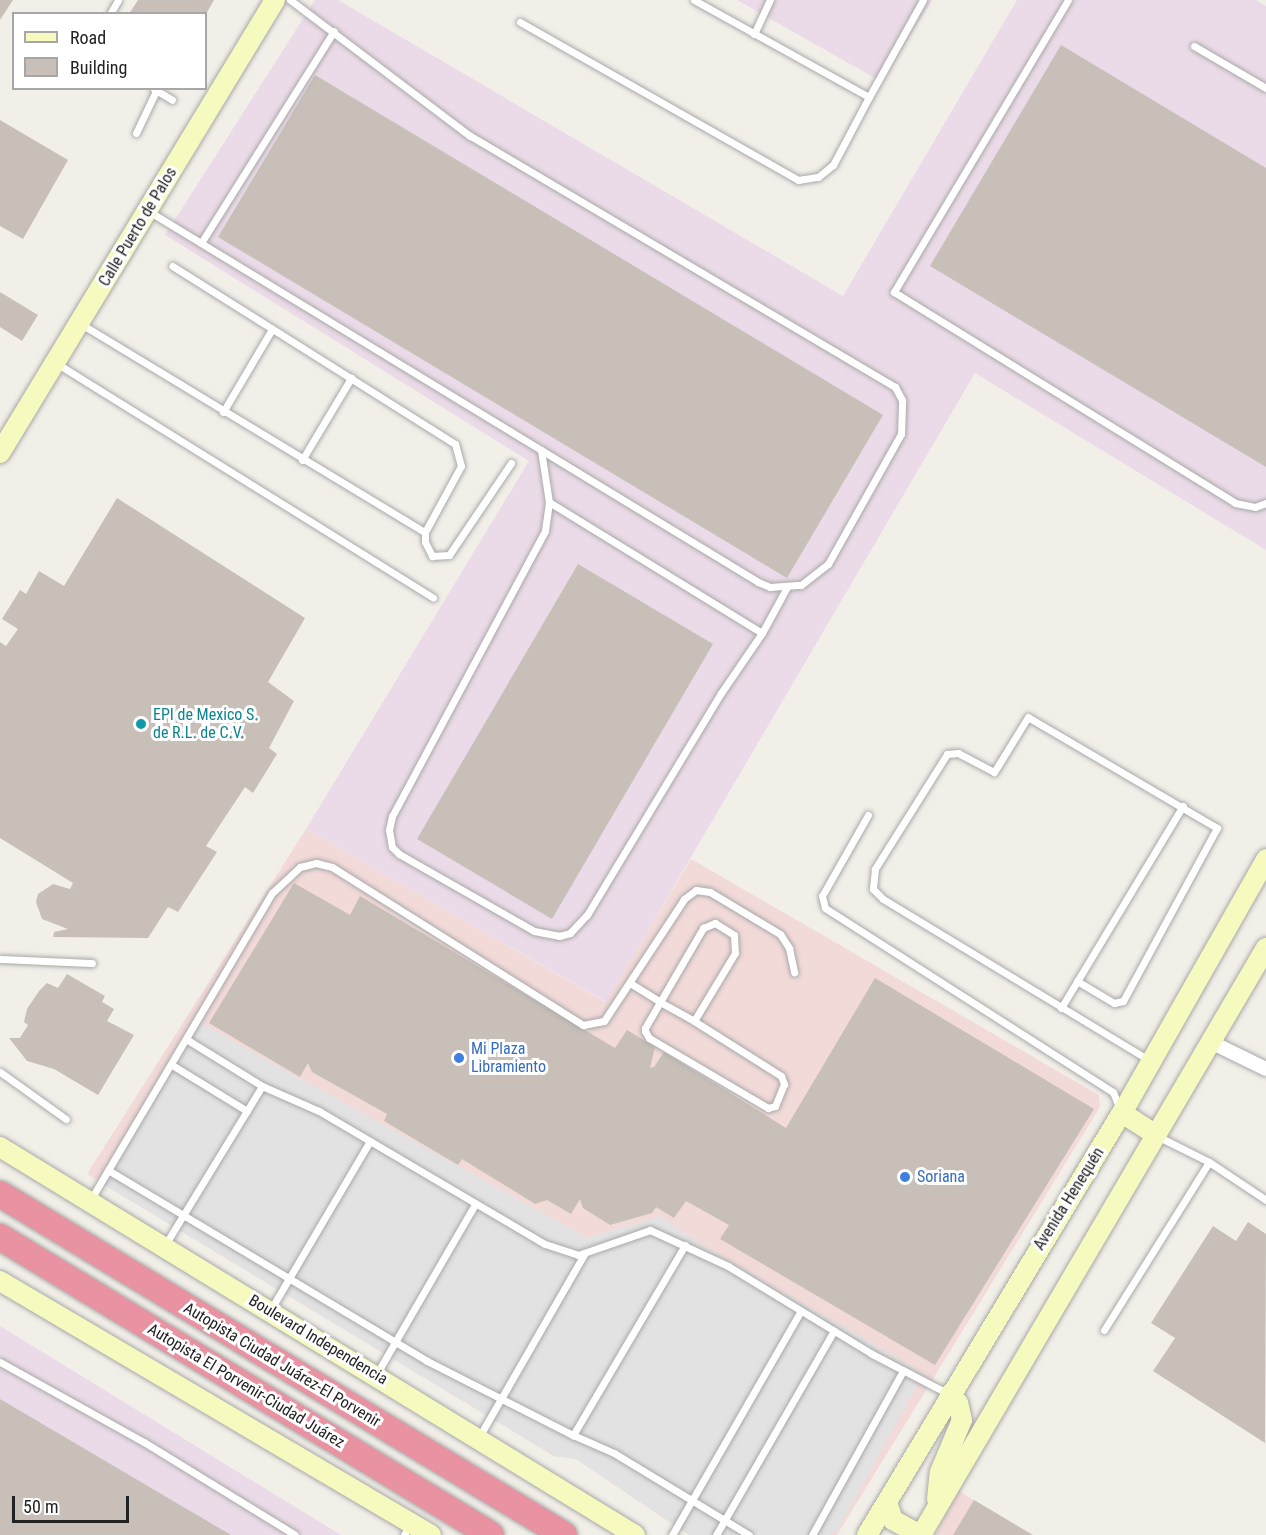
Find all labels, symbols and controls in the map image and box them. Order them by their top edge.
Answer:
legend [12,12,207,90]
text: Road [70,27,106,48]
text: Building [70,57,127,78]
street label: Calle Puerto de Palos [95,164,181,290]
place label: EPI de Mexico S. de R.L. de C.V. [153,705,258,743]
marker: EPI de Mexico S. de R.L. de C.V. [134,717,148,731]
place label: Mi Plaza Libramiento [471,1039,546,1077]
marker: Mi Plaza Libramiento [452,1051,466,1065]
street label: Avenida Henequén [1030,1144,1108,1254]
place label: Soriana [917,1167,965,1187]
marker: Soriana [898,1170,912,1184]
street label: Boulevard Independencia [245,1291,391,1389]
street label: Autopista Ciudad Juárez-El Porvenir [180,1299,384,1431]
street label: Autopista El Porvenir-Ciudad Juárez [144,1320,348,1452]
scale bar [15,1484,132,1522]
text: 50 m [23,1496,58,1517]

